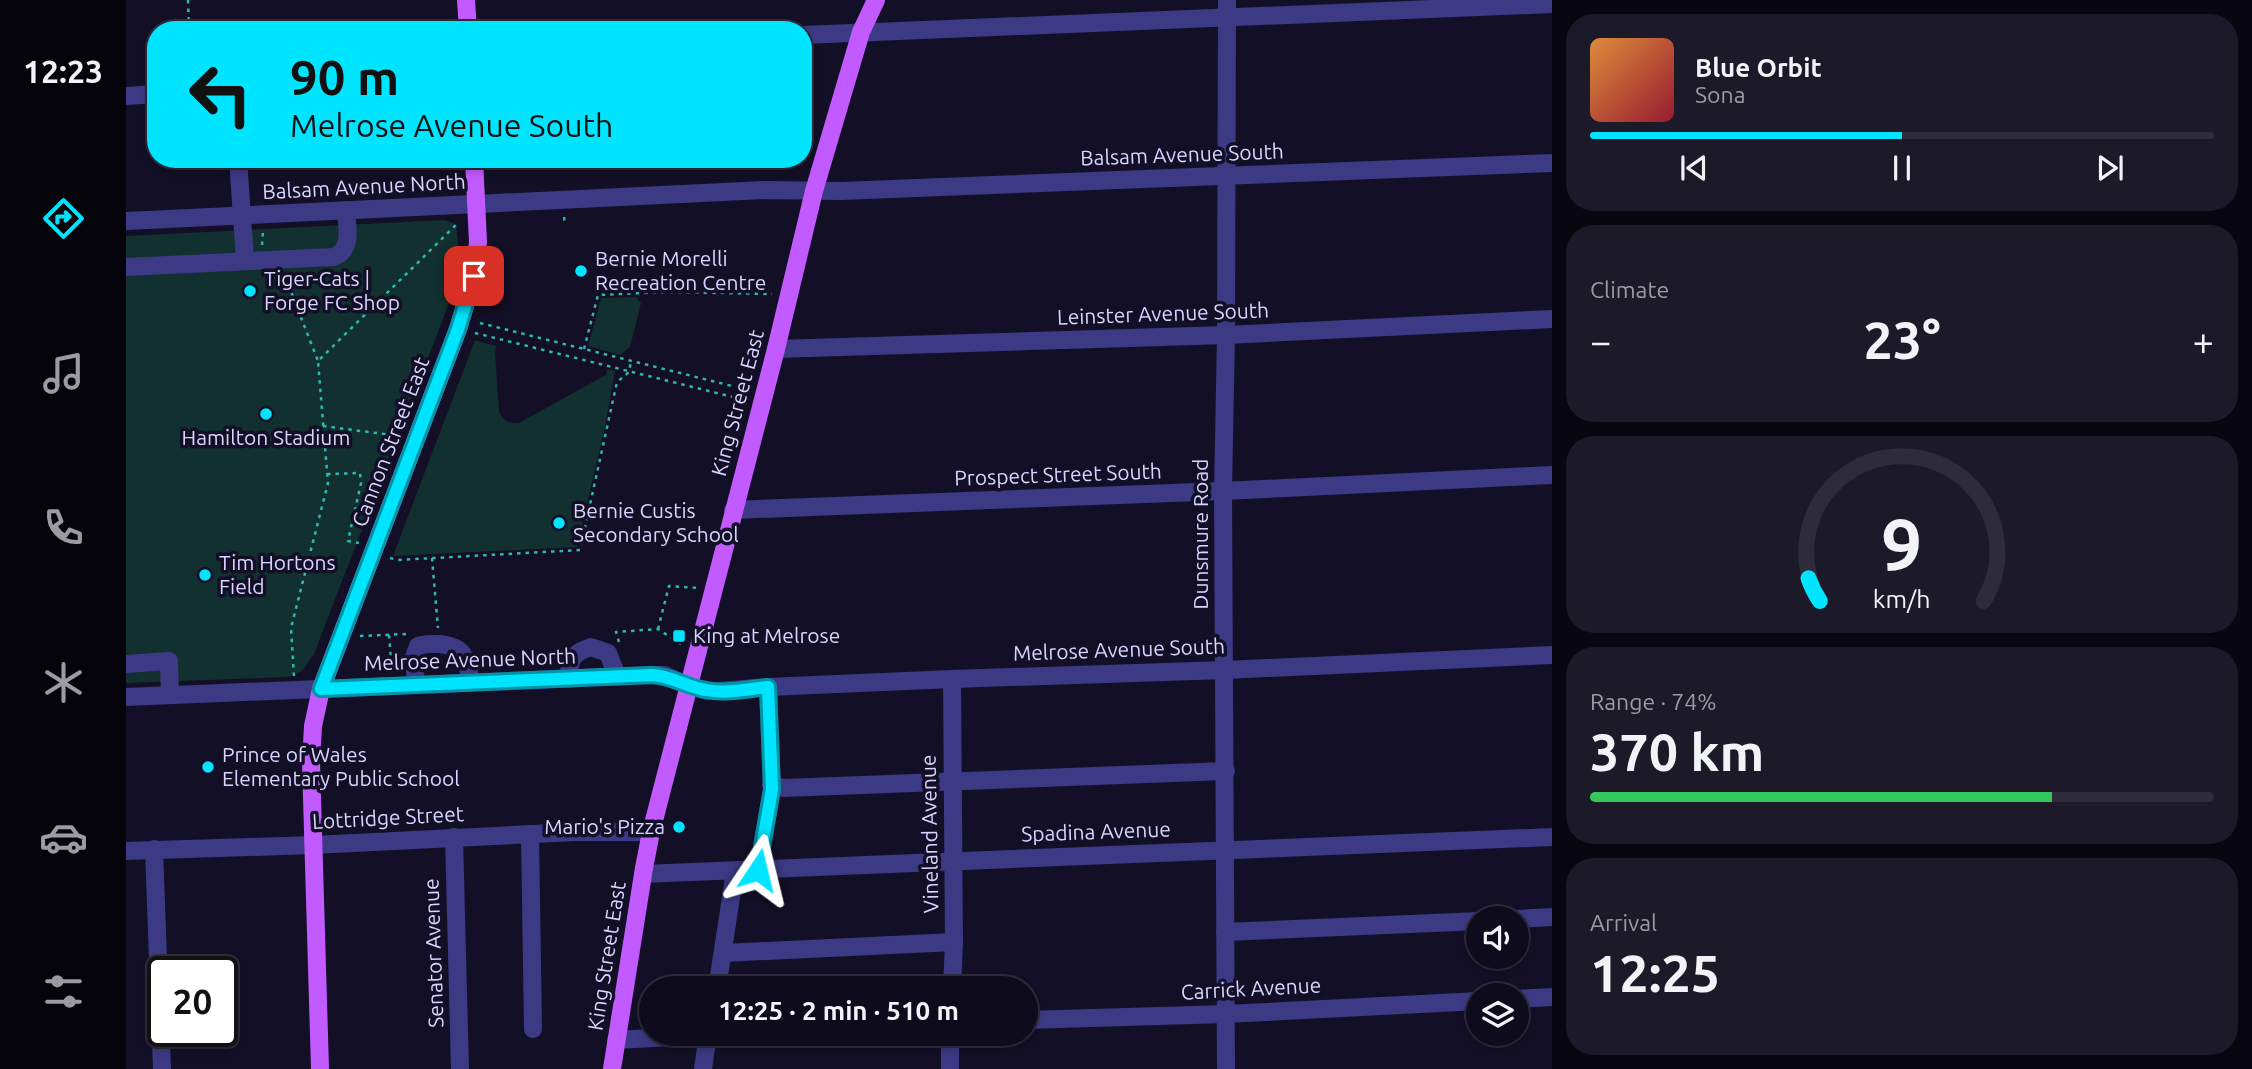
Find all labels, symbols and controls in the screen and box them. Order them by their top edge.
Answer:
icon: left [175,49,266,140]
text: 90 m [290,49,399,104]
text: 12:23 [23,53,103,89]
text: Blue Orbit [1695,53,1822,82]
text: Sona [1695,82,1745,107]
text: Melrose Avenue South [290,107,613,143]
street label: Balsam Avenue South [1080,138,1284,170]
icon: previous [1675,149,1713,187]
icon: pause [1883,149,1921,187]
icon: next [2091,149,2129,187]
street label: Balsam Avenue North [262,169,466,203]
icon: directions [39,194,88,243]
pin [444,246,504,306]
place label: Bernie Morelli Recreation Centre [595,246,766,294]
icon: arrive [455,257,493,295]
marker: Bernie Morelli Recreation Centre [573,263,589,279]
place label: Tiger-Cats | Forge FC Shop [264,266,400,314]
text: Climate [1590,277,1669,302]
marker: Tiger-Cats | Forge FC Shop [242,283,258,299]
street label: Leinster Avenue South [1057,297,1269,329]
text: 23° [1863,311,1941,369]
text: − [1590,320,1611,362]
text: + [2193,320,2214,362]
street label: King Street East [706,327,768,479]
icon: music [39,349,88,398]
street label: Cannon Street East [347,353,434,530]
marker: Hamilton Stadium [258,406,274,422]
place label: Hamilton Stadium [182,425,350,449]
street label: Prospect Street South [954,458,1162,490]
street label: Dunsmure Road [1188,459,1212,609]
place label: Bernie Custis Secondary School [573,498,739,546]
icon: phone [39,503,88,552]
text: 9 [1881,503,1923,585]
marker: Bernie Custis Secondary School [551,515,567,531]
place label: Tim Hortons Field [219,550,336,598]
marker: Tim Hortons Field [197,567,213,583]
text: km/h [1873,584,1931,612]
place label: King at Melrose [693,623,840,647]
marker: King at Melrose [671,628,687,644]
street label: Melrose Avenue South [1013,633,1225,665]
street label: Melrose Avenue North [364,643,576,675]
icon: climate [39,658,88,707]
text: Range · 74% [1590,689,1717,714]
text: 370 km [1590,723,1764,781]
place label: Prince of Wales Elementary Public School [222,742,460,790]
street label: Vineland Avenue [916,754,942,914]
marker: Prince of Wales Elementary Public School [200,759,216,775]
street label: Lottridge Street [311,801,464,833]
icon: car [39,813,88,862]
place label: Mario's Pizza [544,814,665,838]
street label: Spadina Avenue [1021,816,1171,846]
marker: Mario's Pizza [671,819,687,835]
position arrow [721,833,795,907]
street label: Senator Avenue [418,878,448,1028]
street label: King Street East [582,880,630,1032]
map controls [1466,906,1529,1046]
button: sound [1466,906,1529,969]
text: Arrival [1590,910,1657,935]
text: 12:25 [1590,944,1720,1002]
speed limit sign: 20 [147,956,238,1047]
icon: filters [39,967,88,1016]
street label: Carrick Avenue [1180,972,1322,1004]
button: layers [1466,983,1529,1046]
text: 12:25 · 2 min · 510 m [718,996,959,1025]

